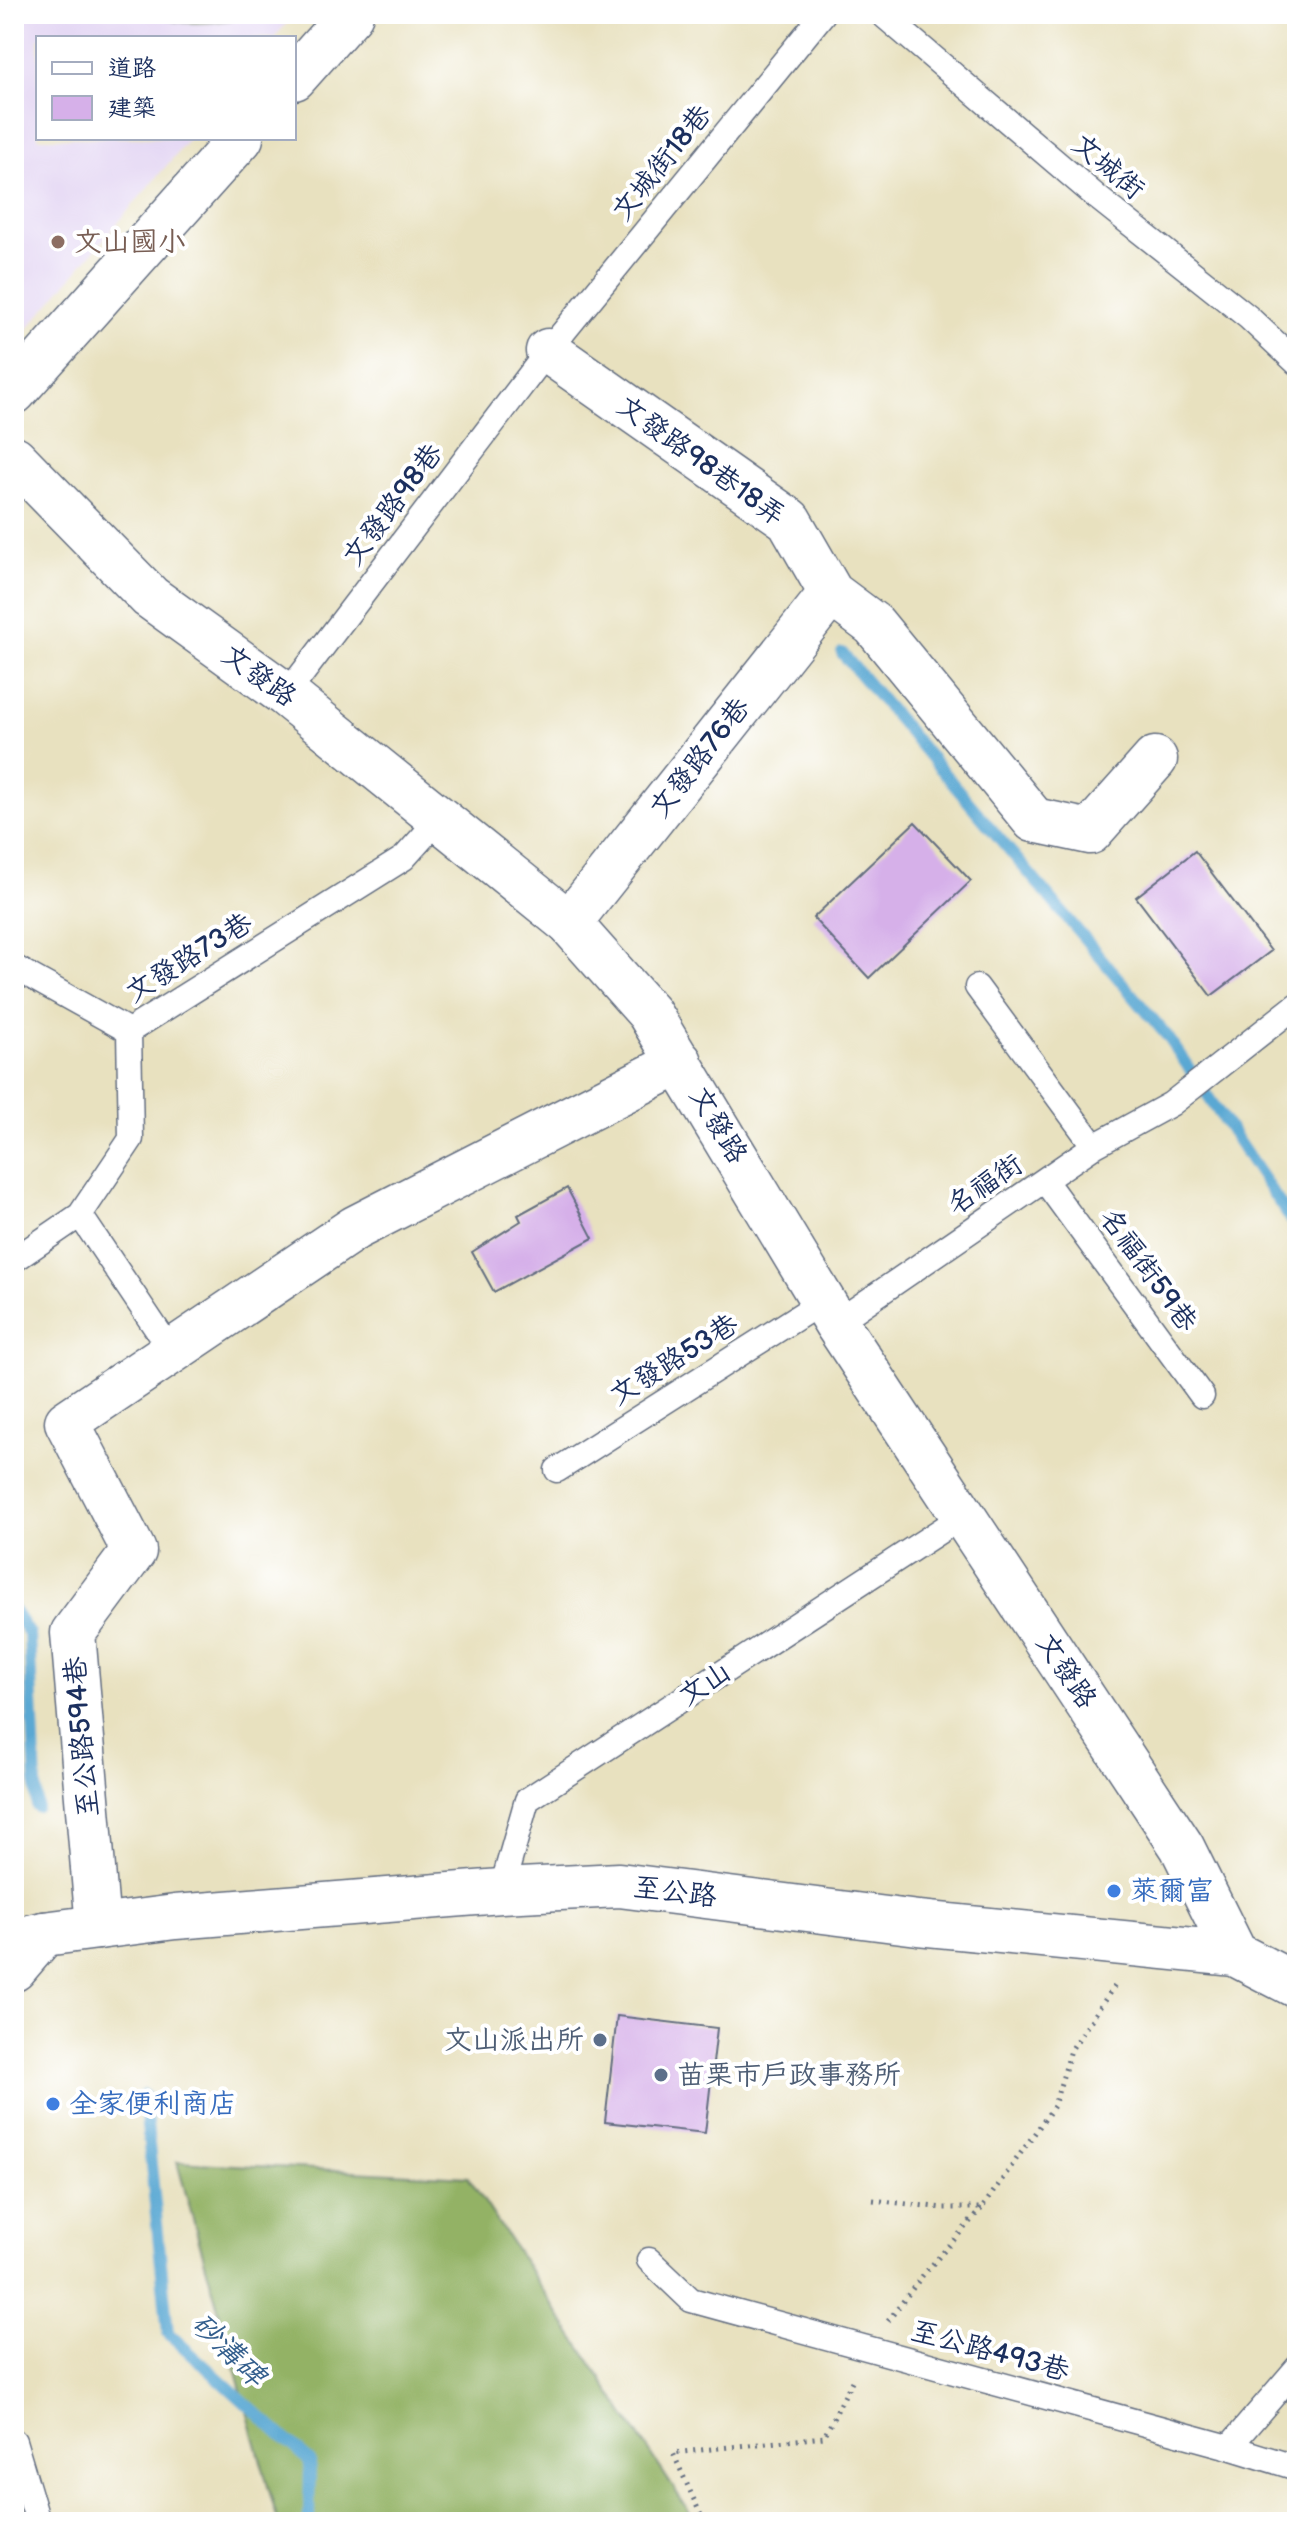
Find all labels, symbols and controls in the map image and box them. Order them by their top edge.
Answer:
legend [36,36,296,140]
text: 道路 [108,54,156,83]
text: 建築 [108,94,156,123]
street label: 文城街18巷 [605,98,719,227]
street label: 文城街 [1065,127,1151,207]
place label: 文山國小 [74,226,186,259]
marker: 文山國小 [49,233,67,251]
street label: 文發路98巷18弄 [611,389,791,533]
street label: 文發路98巷 [336,437,450,573]
street label: 文發路 [215,638,303,714]
street label: 文發路76巷 [643,691,758,824]
street label: 文發路73巷 [120,906,259,1010]
street label: 文發路 [682,1080,754,1170]
street label: 名福街 [941,1148,1029,1222]
street label: 名福街59巷 [1092,1202,1204,1339]
street label: 文發路53巷 [604,1307,745,1412]
street label: 文發路 [1029,1627,1103,1715]
street label: 至公路594巷 [58,1654,105,1819]
street label: 文山 [673,1655,737,1713]
street label: 至公路 [631,1871,719,1913]
place label: 萊爾富 [1130,1875,1214,1908]
marker: 萊爾富 [1105,1882,1123,1900]
place label: 文山派出所 [444,2024,584,2057]
marker: 文山派出所 [591,2031,609,2049]
place label: 苗栗市戶政事務所 [677,2059,901,2092]
marker: 苗栗市戶政事務所 [652,2066,670,2084]
place label: 全家便利商店 [69,2088,237,2121]
marker: 全家便利商店 [44,2095,62,2113]
water label: 砂溝碑 [183,2306,275,2396]
street label: 至公路493巷 [907,2314,1074,2388]

